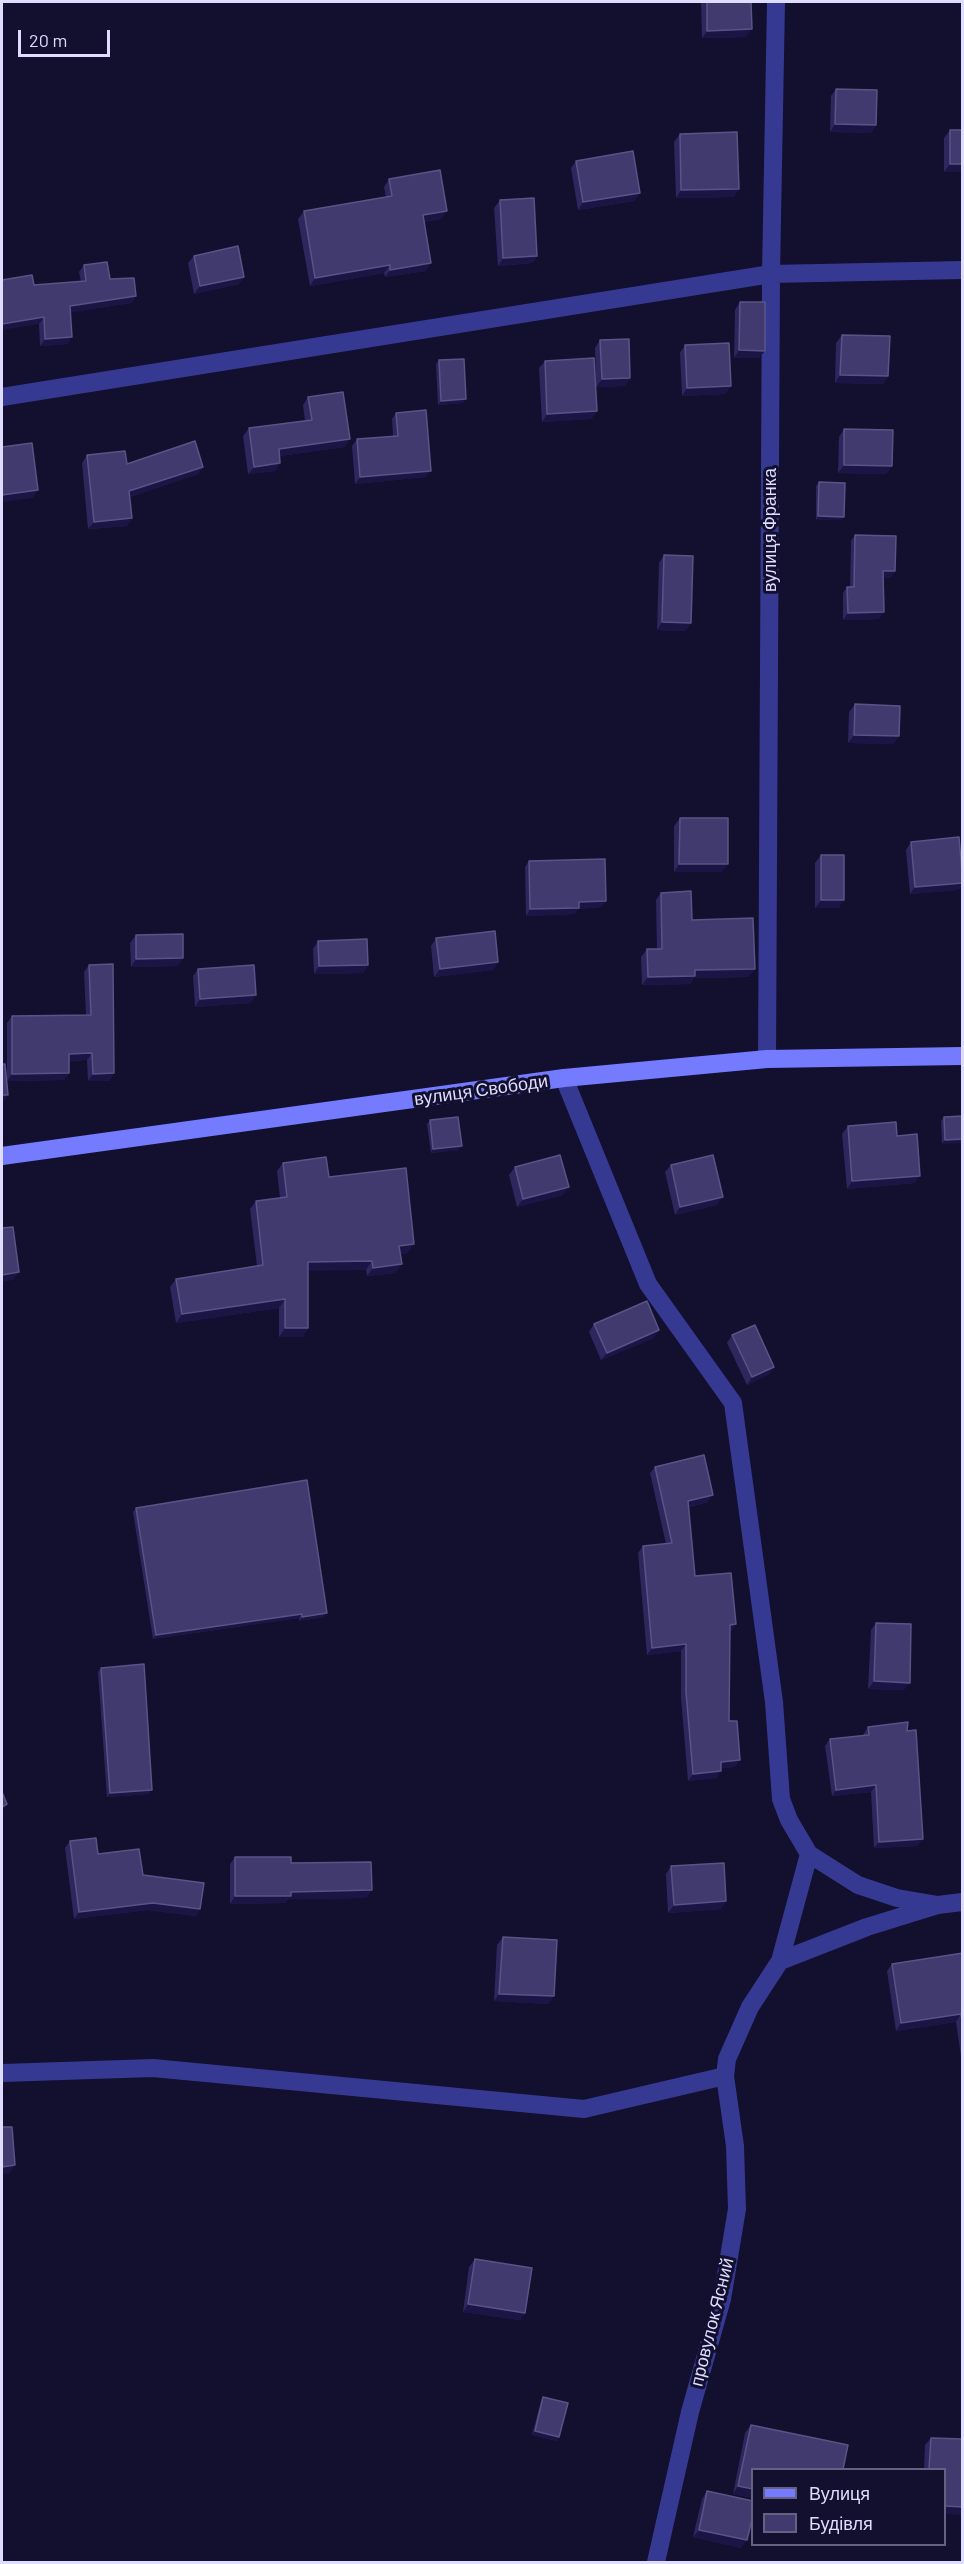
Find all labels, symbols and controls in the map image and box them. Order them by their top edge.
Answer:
scale bar [21,18,112,56]
text: 20 m [29,29,67,51]
street label: вулиця Франка [759,468,781,592]
street label: вулиця Свободи [413,1070,549,1110]
street label: провулок Ясний [686,2255,738,2389]
legend [751,2468,946,2546]
text: Вулиця [809,2482,870,2504]
text: Будівля [809,2512,873,2534]

